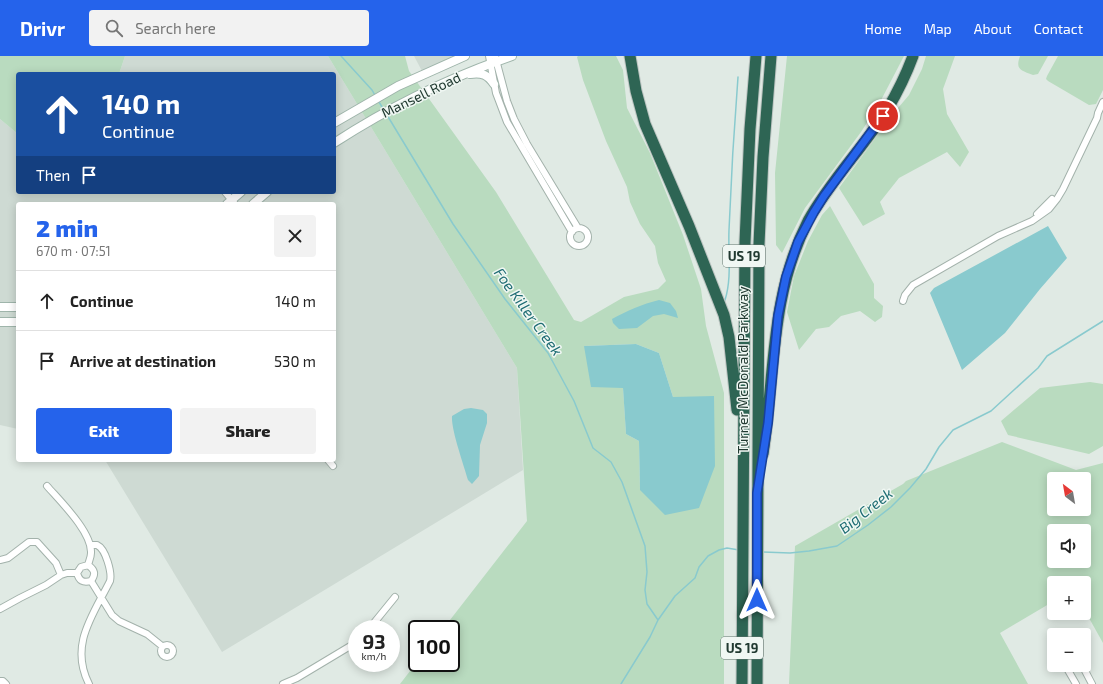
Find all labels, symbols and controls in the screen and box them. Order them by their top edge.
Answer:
search box [89,10,369,46]
text: Drivr [20,17,65,40]
icon: search [103,17,125,39]
text: Search here [135,19,216,37]
text: Home [865,20,902,37]
text: Map [924,20,952,37]
text: About [974,20,1012,37]
text: Contact [1034,20,1083,37]
street label: Mansell Road [378,68,463,121]
text: 140 m [102,86,180,120]
icon: ahead [36,88,88,140]
pin [866,99,900,133]
icon: arrive [872,105,894,127]
text: Continue [102,120,175,142]
icon: arrive [78,164,100,186]
text: Then [36,166,70,184]
text: 2 min [36,213,98,242]
button: close [274,215,316,257]
text: 670 m · 07:51 [36,243,111,259]
road number: US 19 [723,245,765,267]
water label: Foe Killer Creek [491,264,567,359]
street label: Turner McDonald Parkway [734,286,751,454]
icon: ahead [36,290,58,312]
text: Continue [70,292,133,310]
text: 140 m [275,292,316,310]
icon: arrive [36,350,58,372]
text: Arrive at destination [70,352,216,370]
text: 530 m [274,352,316,370]
button: Exit [36,408,172,454]
button: Share [180,408,316,454]
north arrow [1047,472,1091,516]
map controls [1047,472,1091,672]
water label: Big Creek [835,484,896,537]
button: sound [1047,524,1091,568]
button: + [1047,576,1091,620]
position arrow [736,579,778,621]
speed limit sign: 100 [408,620,460,672]
button: − [1047,628,1091,672]
text: 93 [362,629,386,653]
road number: US 19 [721,637,763,659]
text: km/h [362,650,386,662]

